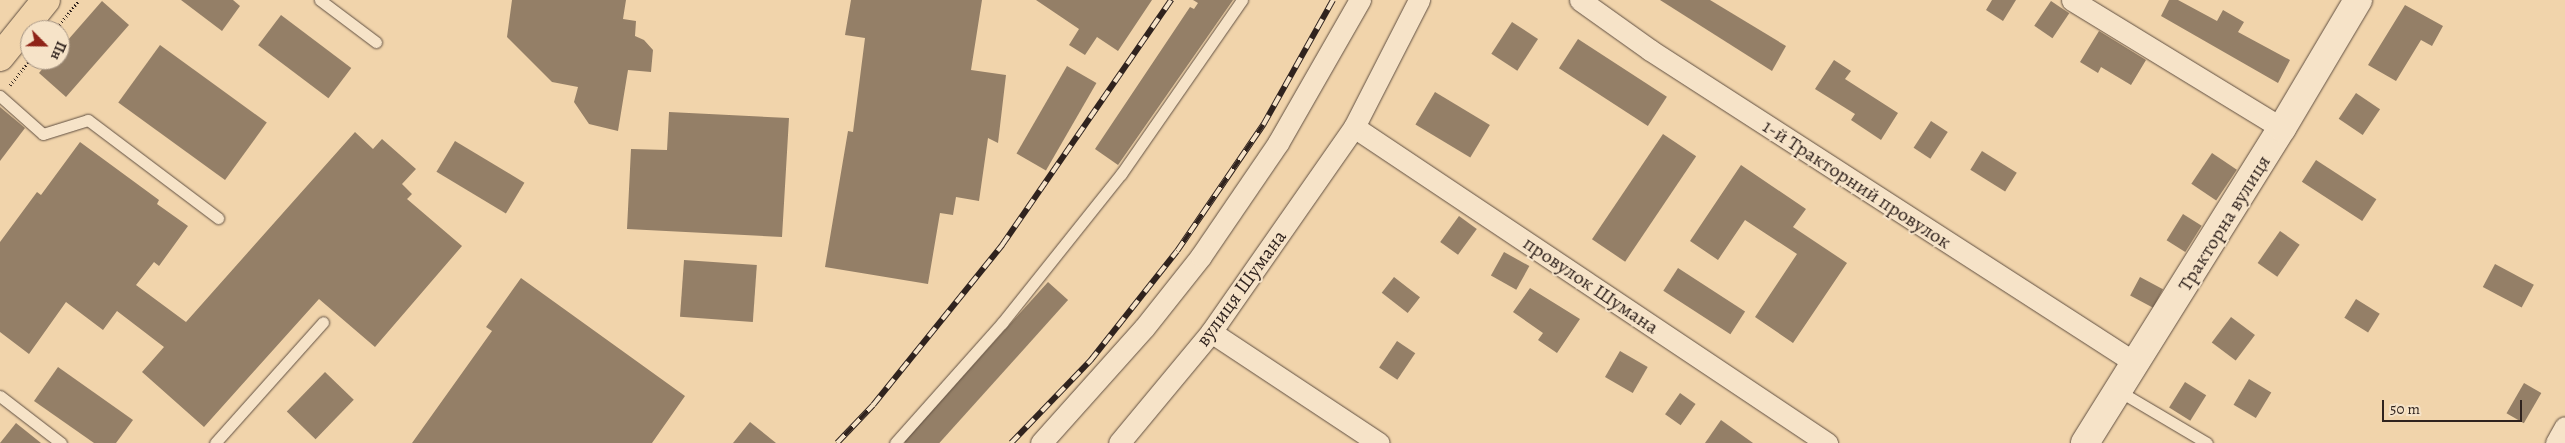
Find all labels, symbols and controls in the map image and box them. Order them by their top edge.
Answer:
north arrow [20,20,70,70]
text: Пн [46,39,71,63]
street label: 1-й Тракторний провулок [1758,114,1956,254]
street label: Тракторна вулиця [2173,151,2275,295]
street label: вулиця Шумана [1191,225,1291,351]
street label: провулок Шумана [1519,231,1663,339]
scale bar [2385,390,2525,422]
text: 50 m [2390,399,2420,419]

